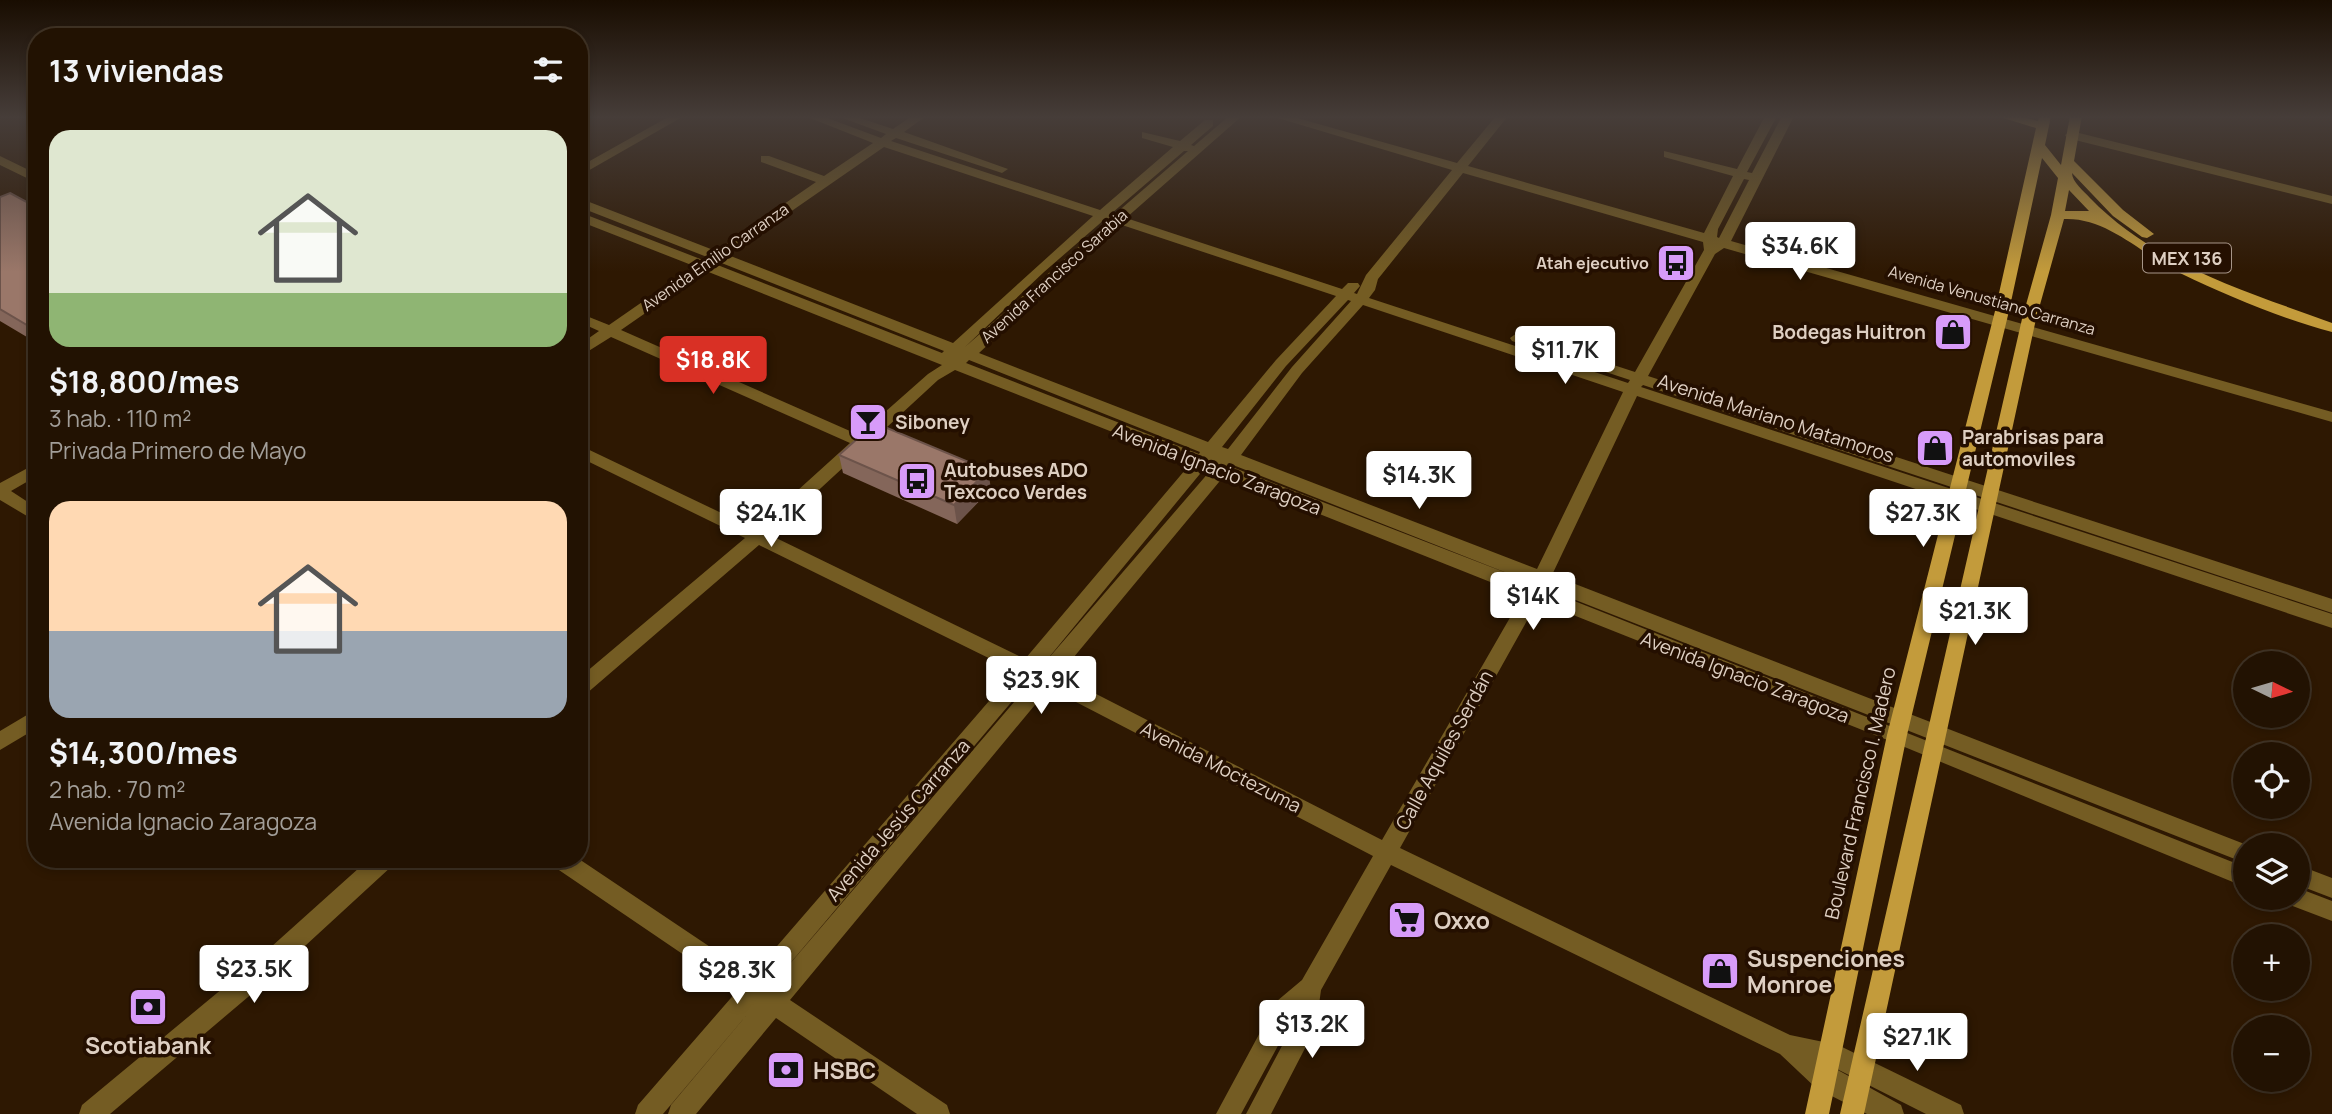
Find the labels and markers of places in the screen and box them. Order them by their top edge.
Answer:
pin: $34.6K [1743,222,1857,282]
bus stop icon: Atah ejecutivo [1655,242,1697,284]
place label: Atah ejecutivo [1536,252,1649,274]
shop icon: Bodegas Huitron [1932,311,1974,353]
place label: Bodegas Huitron [1772,319,1926,345]
pin: $11.7K [1508,326,1622,386]
pin: $18.8K [656,336,770,396]
bar icon: Siboney [847,401,889,443]
place label: Siboney [895,409,970,435]
place label: Parabrisas para automoviles [1962,424,2104,472]
shop icon: Parabrisas para automoviles [1914,427,1956,469]
pin: $14.3K [1362,452,1476,511]
place label: Autobuses ADO Texcoco Verdes [944,457,1088,505]
bus stop icon: Autobuses ADO Texcoco Verdes [896,460,938,502]
pin: $24.1K [714,490,828,549]
pin: $27.3K [1866,490,1980,549]
pin: $14K [1492,572,1574,632]
pin: $21.3K [1918,588,2032,647]
pin: $23.9K [984,656,1098,716]
supermarket icon: Oxxo [1386,899,1428,941]
place label: Oxxo [1434,904,1490,936]
place label: Suspenciones Monroe [1747,942,1905,1000]
pin: $23.5K [197,946,311,1005]
pin: $28.3K [680,946,794,1006]
shop icon: Suspenciones Monroe [1699,950,1741,992]
bank icon: Scotiabank [127,986,169,1028]
pin: $13.2K [1255,1000,1369,1060]
pin: $27.1K [1860,1014,1974,1073]
place label: Scotiabank [85,1029,212,1061]
bank icon: HSBC [765,1049,807,1091]
place label: HSBC [813,1054,876,1086]

